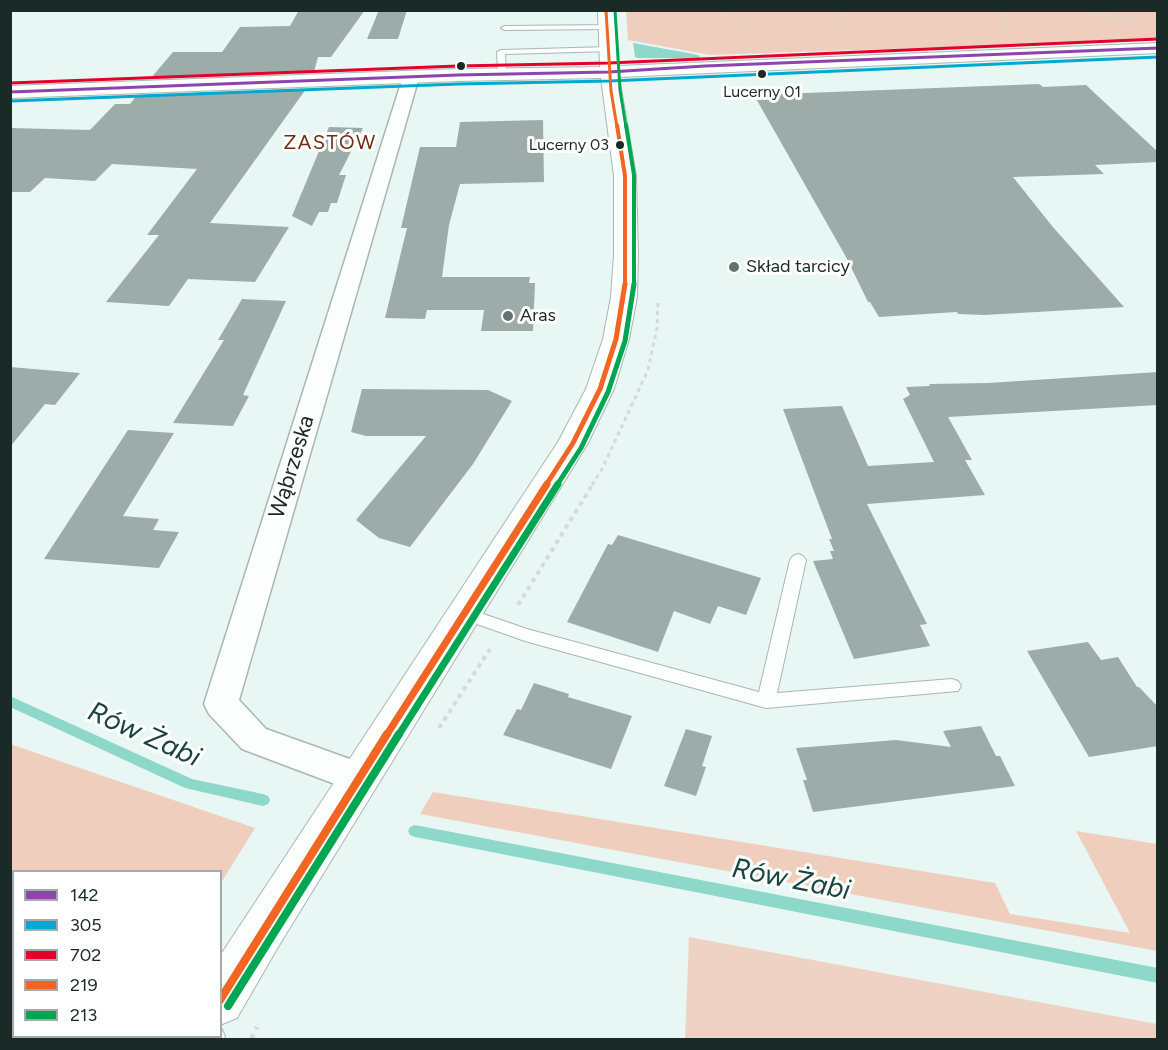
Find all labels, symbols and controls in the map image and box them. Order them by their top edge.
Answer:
unlabelled marker [455,60,467,72]
marker: Lucerny 01 [756,68,768,80]
place label: Lucerny 01 [723,82,801,102]
district label: ZASTÓW [283,131,377,155]
place label: Lucerny 03 [529,135,609,155]
marker: Lucerny 03 [614,139,626,151]
place label: Skład tarcicy [746,256,850,278]
marker: Skład tarcicy [727,260,741,274]
place label: Aras [520,305,556,327]
marker: Aras [501,309,515,323]
street label: Wąbrzeska [264,412,320,522]
water label: Rów Żabi [82,695,206,775]
water label: Rów Żabi [729,852,853,908]
legend [12,870,222,1038]
text: 142 [70,884,99,906]
text: 305 [70,914,102,936]
text: 702 [70,944,101,966]
text: 219 [70,974,98,996]
text: 213 [70,1004,97,1026]

